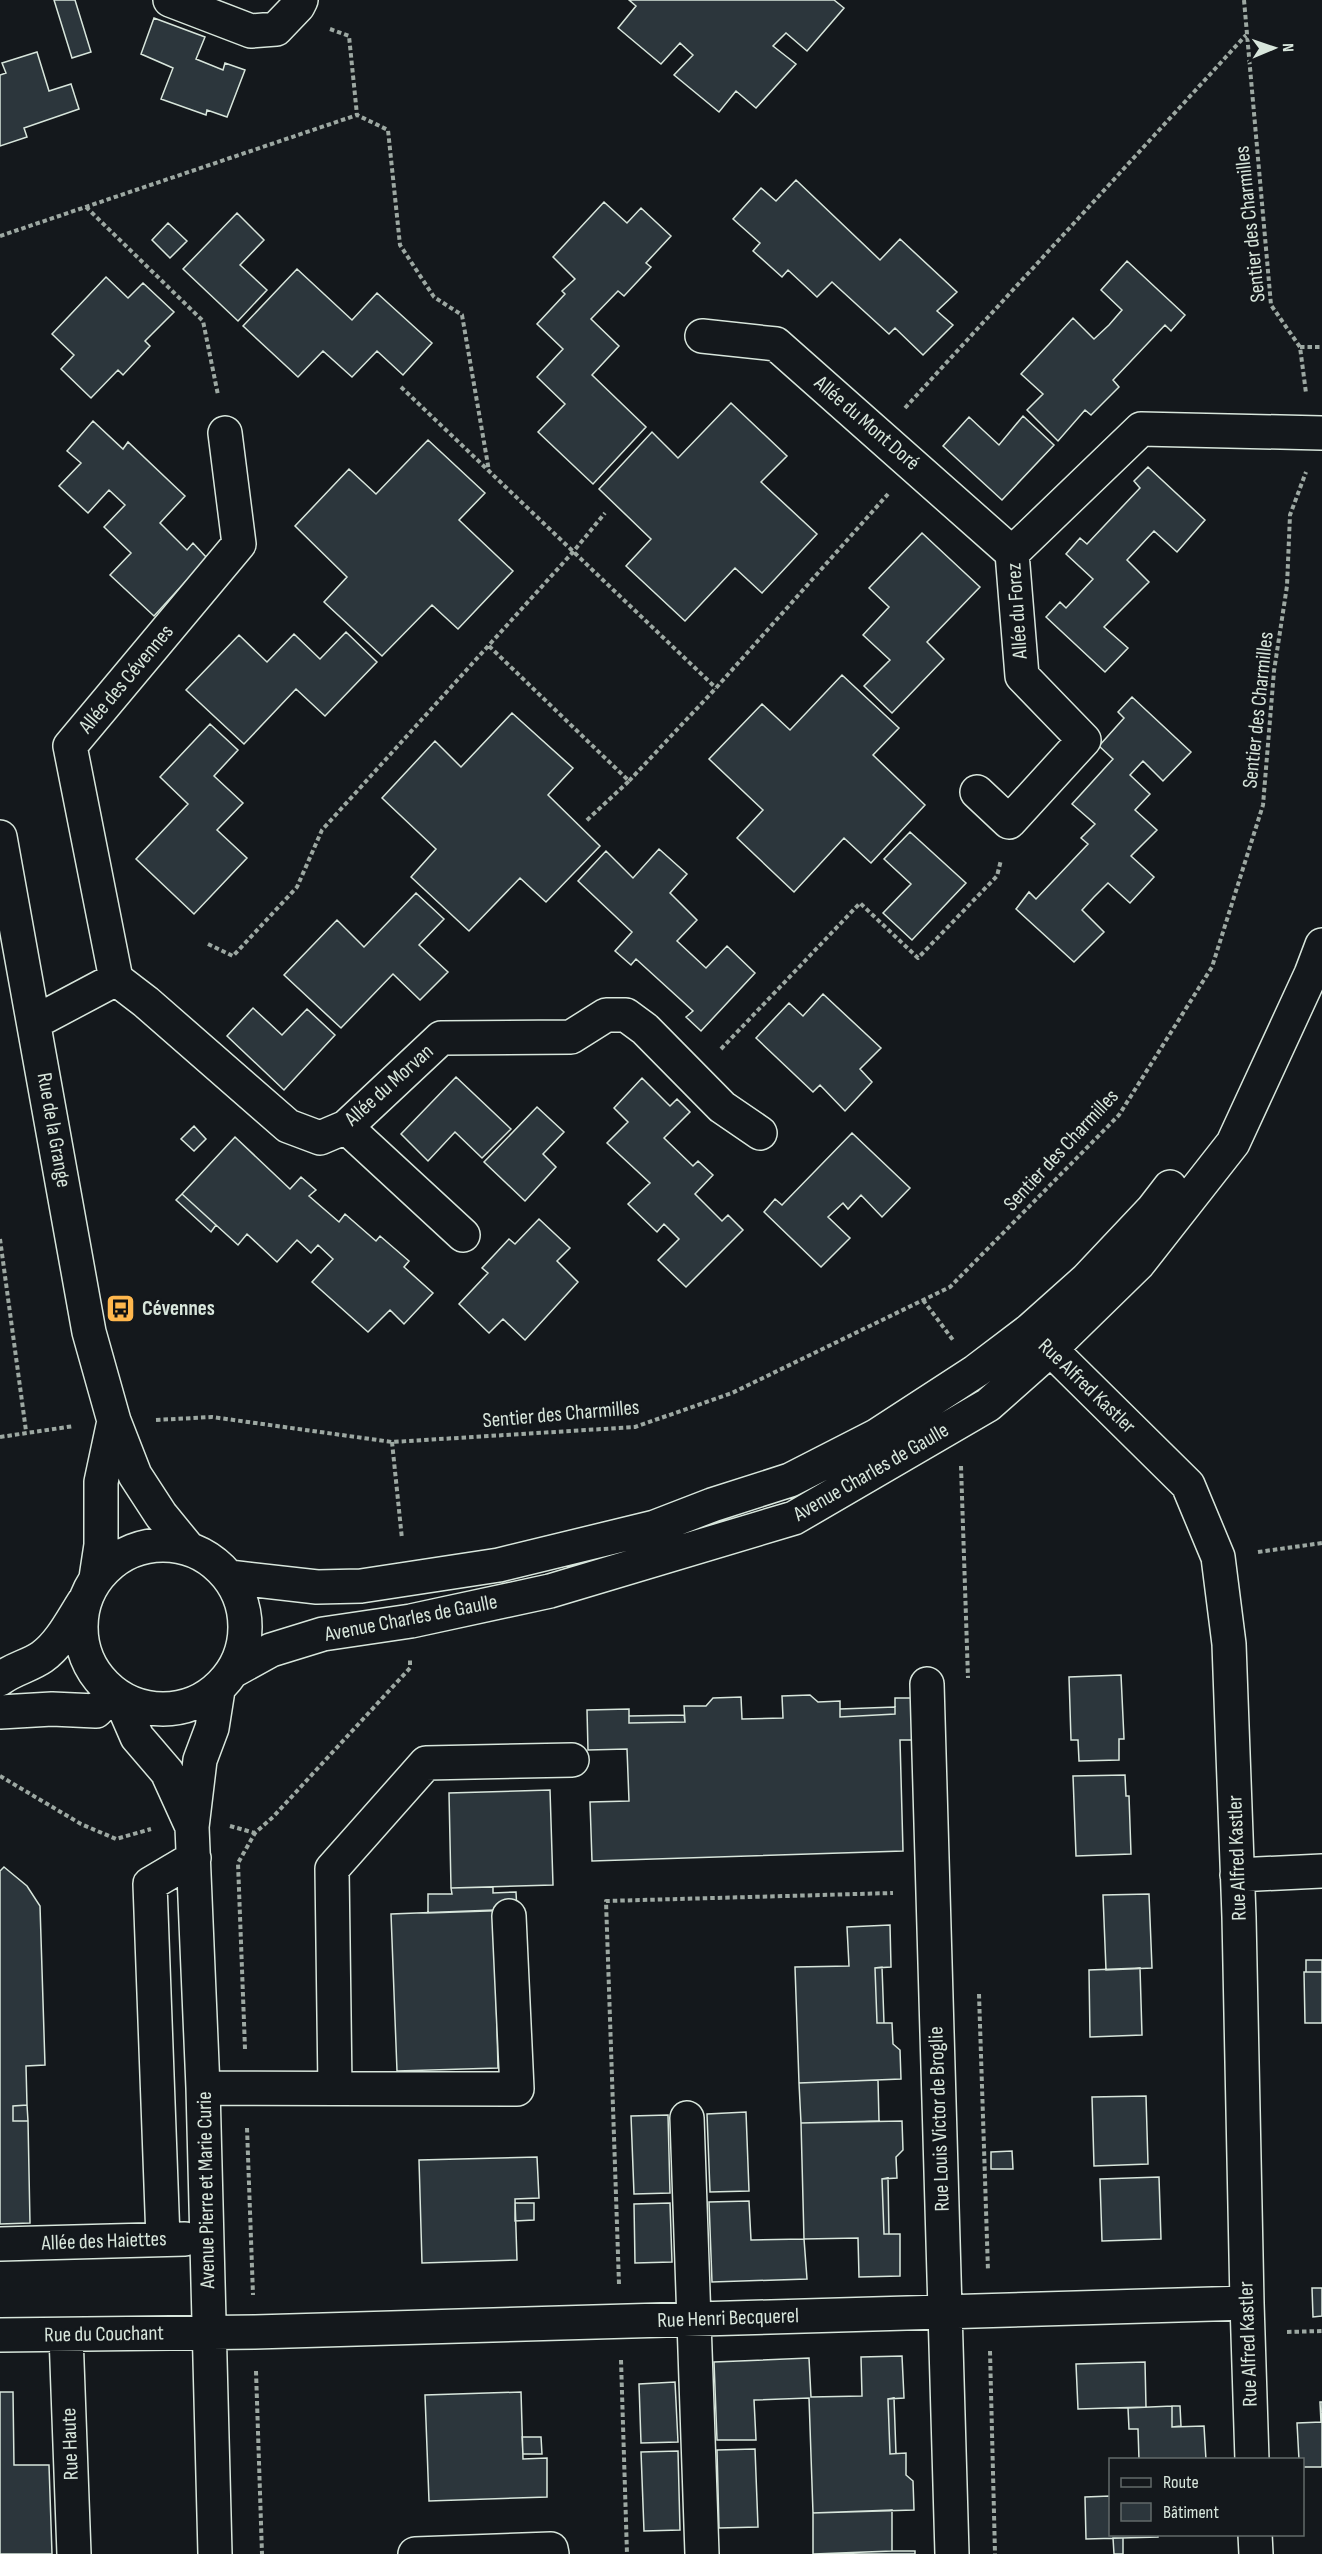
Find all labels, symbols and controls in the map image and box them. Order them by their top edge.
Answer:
north arrow [1244,18,1304,78]
text: N [1278,43,1297,52]
street label: Sentier des Charmilles [1229,145,1271,303]
street label: Allée du Mont Doré [808,370,925,476]
street label: Allée du Forez [1001,562,1033,661]
street label: Allée des Cévennes [73,620,179,739]
street label: Sentier des Charmilles [1237,631,1279,789]
street label: Allée du Morvan [339,1039,438,1132]
street label: Rue de la Grange [32,1071,76,1189]
street label: Sentier des Charmilles [998,1084,1124,1216]
bus stop icon: Cévennes [105,1292,137,1324]
place label: Cévennes [142,1296,215,1321]
street label: Rue Alfred Kastler [1033,1333,1141,1439]
street label: Sentier des Charmilles [482,1395,640,1433]
street label: Avenue Charles de Gaulle [788,1417,953,1527]
street label: Avenue Charles de Gaulle [322,1589,499,1647]
street label: Rue Alfred Kastler [1222,1795,1252,1921]
street label: Rue Louis Victor de Broglie [923,2026,955,2212]
street label: Avenue Pierre et Marie Curie [192,2091,220,2290]
street label: Allée des Haiettes [40,2226,167,2256]
street label: Rue Alfred Kastler [1233,2281,1263,2407]
street label: Rue Henri Becquerel [657,2303,799,2333]
street label: Rue du Couchant [44,2320,164,2348]
street label: Rue Haute [56,2407,84,2481]
legend [1109,2458,1304,2536]
text: Route [1163,2472,1199,2493]
text: Bâtiment [1163,2502,1219,2523]

